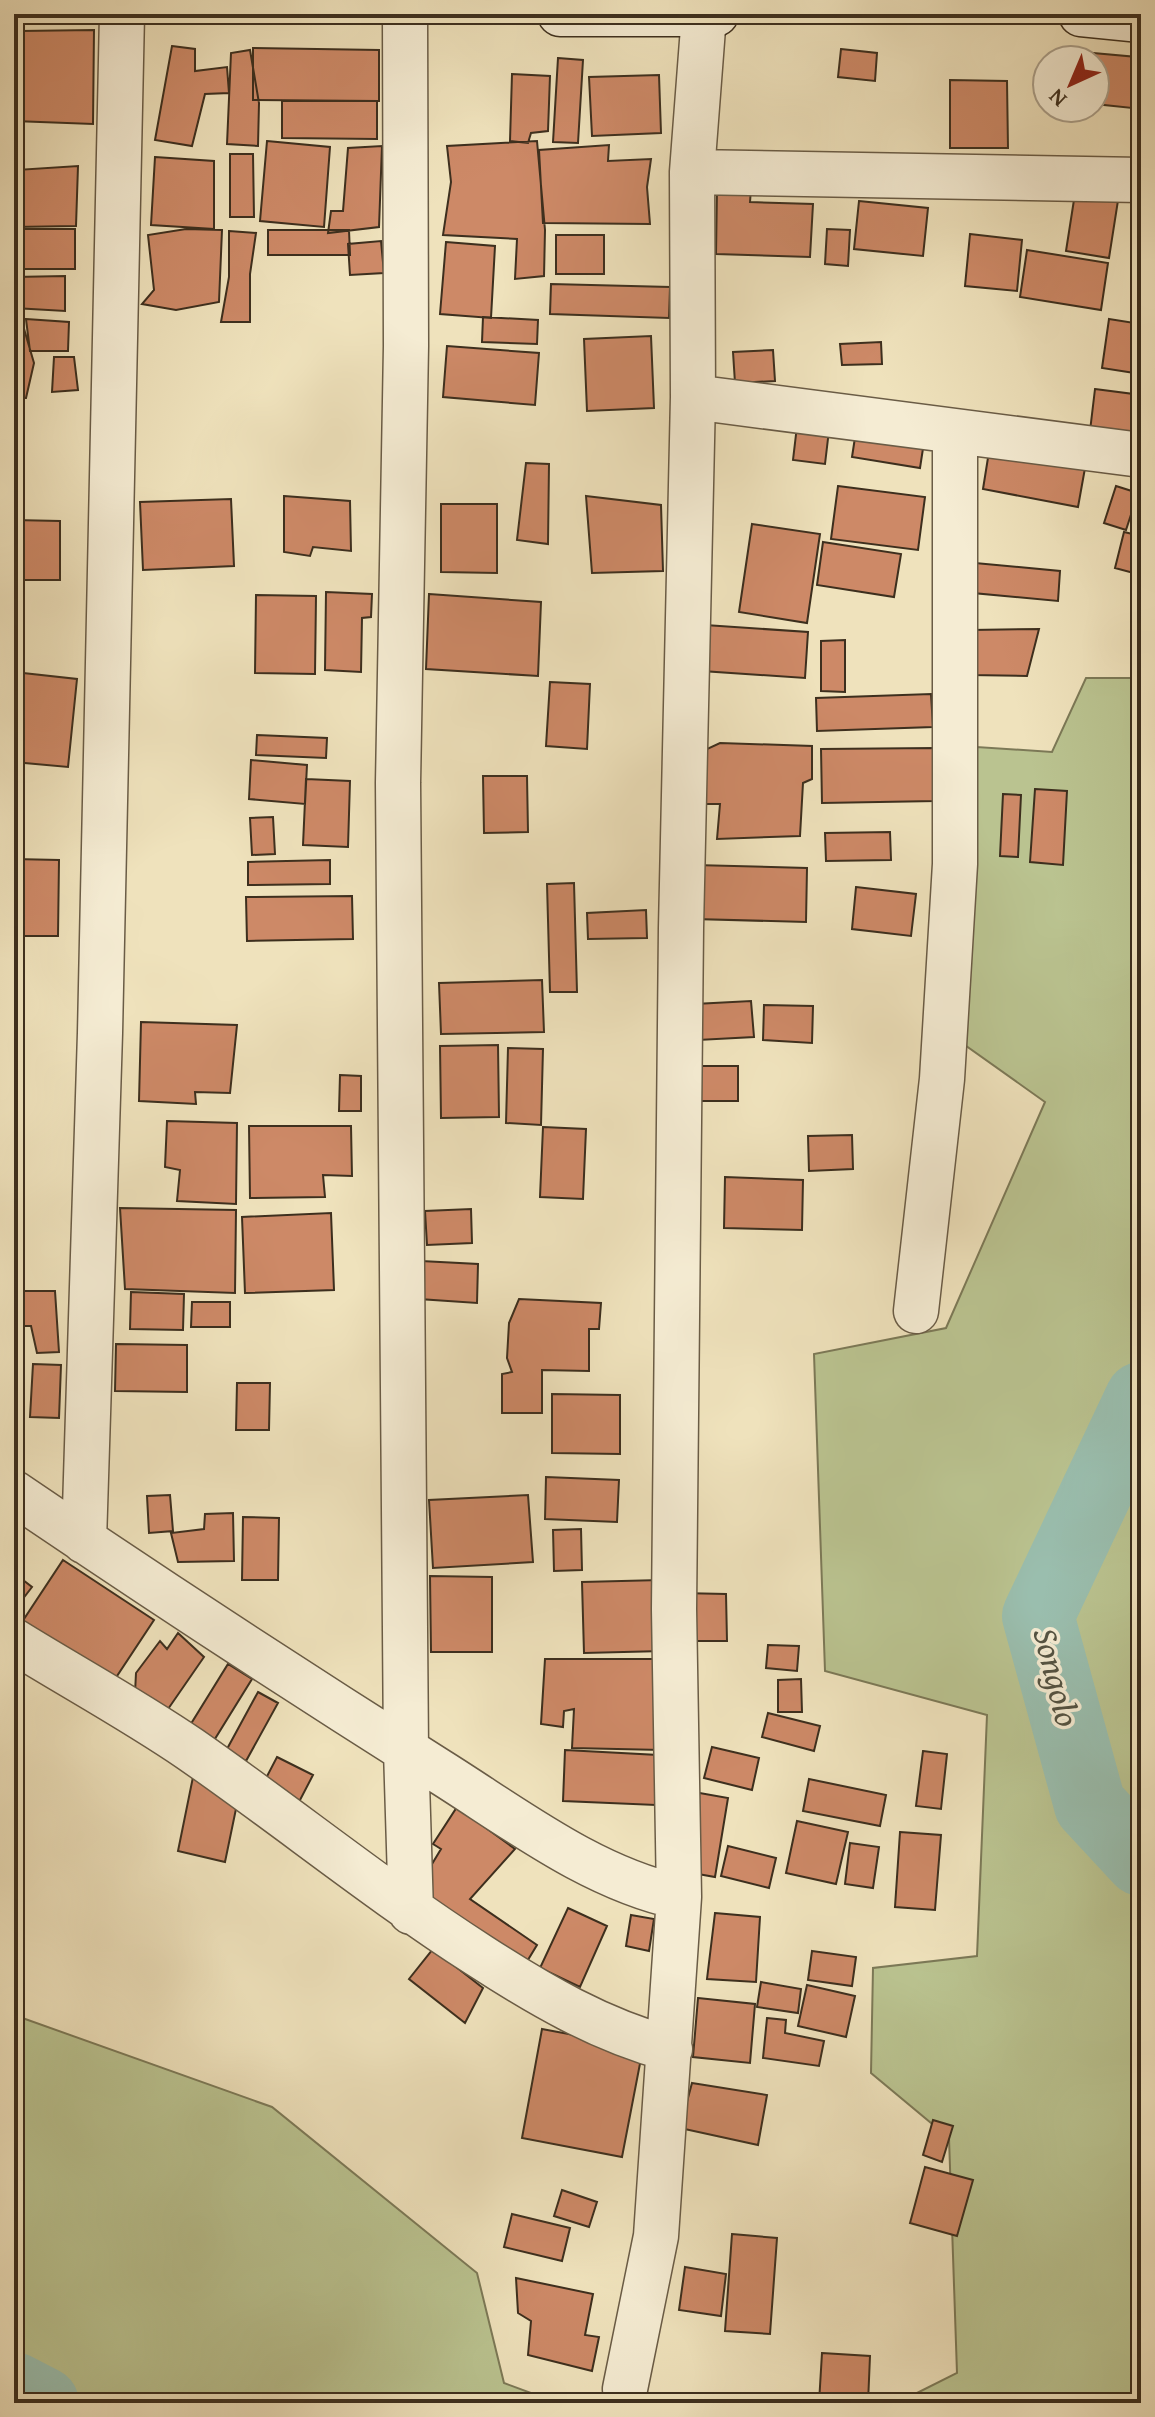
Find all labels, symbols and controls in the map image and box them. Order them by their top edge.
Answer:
north arrow [1031,44,1111,124]
text: N [1040,82,1074,115]
water label: Songolo [1022,1622,1093,1731]

